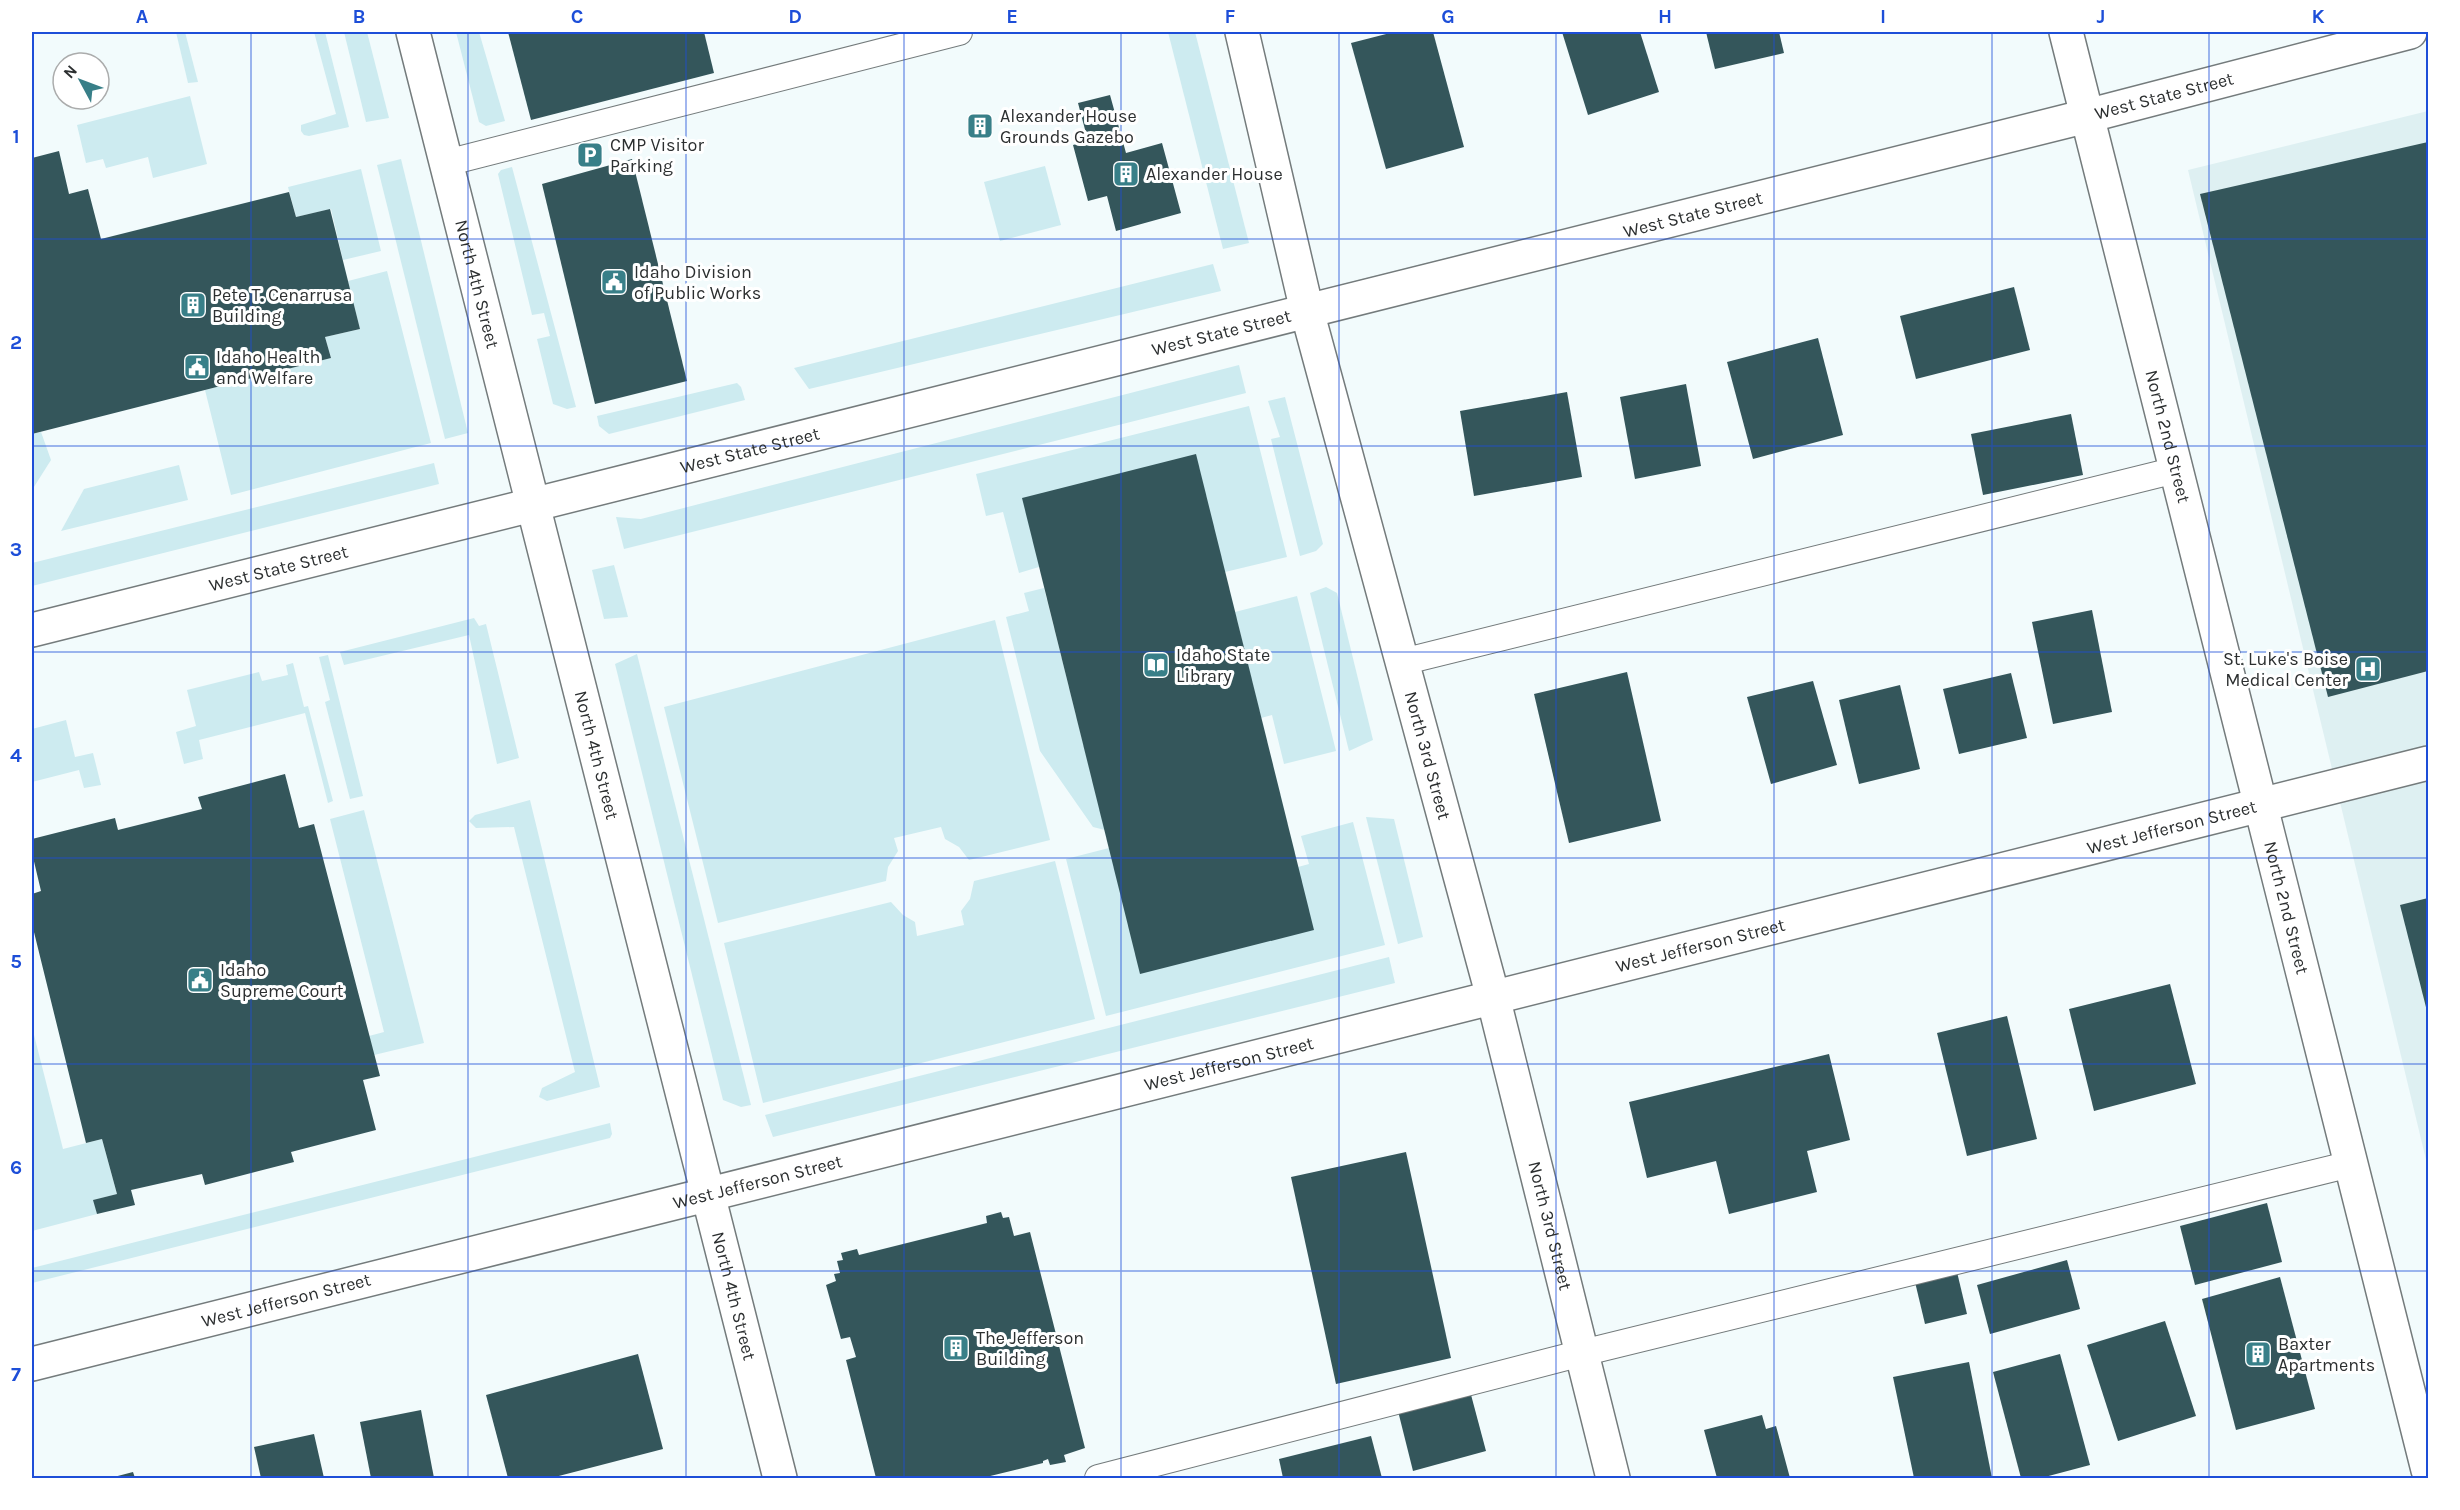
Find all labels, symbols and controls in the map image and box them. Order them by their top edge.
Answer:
text: A [136,5,149,28]
text: B [353,5,365,28]
text: C [571,5,583,28]
text: D [788,5,802,28]
text: E [1006,5,1018,28]
text: F [1225,5,1236,28]
text: G [1441,5,1455,28]
text: H [1658,5,1672,28]
text: I [1880,5,1886,28]
text: J [2097,5,2105,28]
text: K [2311,5,2325,28]
north arrow [51,51,111,111]
text: N [59,61,81,82]
street label: West State Street [2092,67,2236,125]
place label: Alexander House Grounds Gazebo [1000,105,1137,148]
building icon: Alexander House Grounds Gazebo [965,111,995,141]
text: 1 [12,125,20,148]
place label: CMP Visitor Parking [610,134,704,177]
parking icon: CMP Visitor Parking [575,140,605,170]
building icon: Alexander House [1111,159,1141,189]
place label: Alexander House [1146,163,1283,185]
street label: West State Street [1621,187,1765,243]
street label: North 4th Street [450,217,504,351]
place label: Idaho Division of Public Works [634,261,761,304]
public building icon: Idaho Division of Public Works [599,267,629,297]
place label: Pete T. Cenarrusa Building [212,284,352,327]
building icon: Pete T. Cenarrusa Building [178,290,208,320]
street label: West State Street [1149,304,1293,360]
text: 2 [10,331,22,354]
place label: Idaho Health and Welfare [216,346,320,389]
public building icon: Idaho Health and Welfare [182,352,212,382]
street label: North 2nd Street [2140,368,2195,505]
street label: West State Street [678,422,822,478]
text: 3 [10,538,22,561]
street label: West State Street [207,540,351,596]
place label: Idaho State Library [1176,644,1270,687]
place label: St. Luke's Boise Medical Center [2223,648,2348,691]
library icon: Idaho State Library [1141,650,1171,680]
hospital icon: St. Luke's Boise Medical Center [2353,654,2383,684]
street label: North 4th Street [570,688,623,822]
street label: North 3rd Street [1400,689,1455,822]
text: 4 [10,744,22,767]
street label: West Jefferson Street [2085,795,2259,859]
street label: North 2nd Street [2259,839,2314,977]
street label: West Jefferson Street [1613,914,1788,977]
text: 5 [10,950,22,973]
place label: Idaho Supreme Court [220,959,344,1002]
public building icon: Idaho Supreme Court [185,965,215,995]
street label: West Jefferson Street [1142,1032,1316,1096]
street label: West Jefferson Street [671,1150,845,1214]
text: 6 [10,1156,22,1179]
street label: North 3rd Street [1523,1159,1577,1293]
street label: North 4th Street [707,1229,761,1363]
street label: West Jefferson Street [199,1268,373,1332]
place label: The Jefferson Building [976,1327,1084,1370]
building icon: The Jefferson Building [941,1333,971,1363]
place label: Baxter Apartments [2278,1333,2375,1376]
building icon: Baxter Apartments [2243,1339,2273,1369]
text: 7 [11,1363,21,1386]

